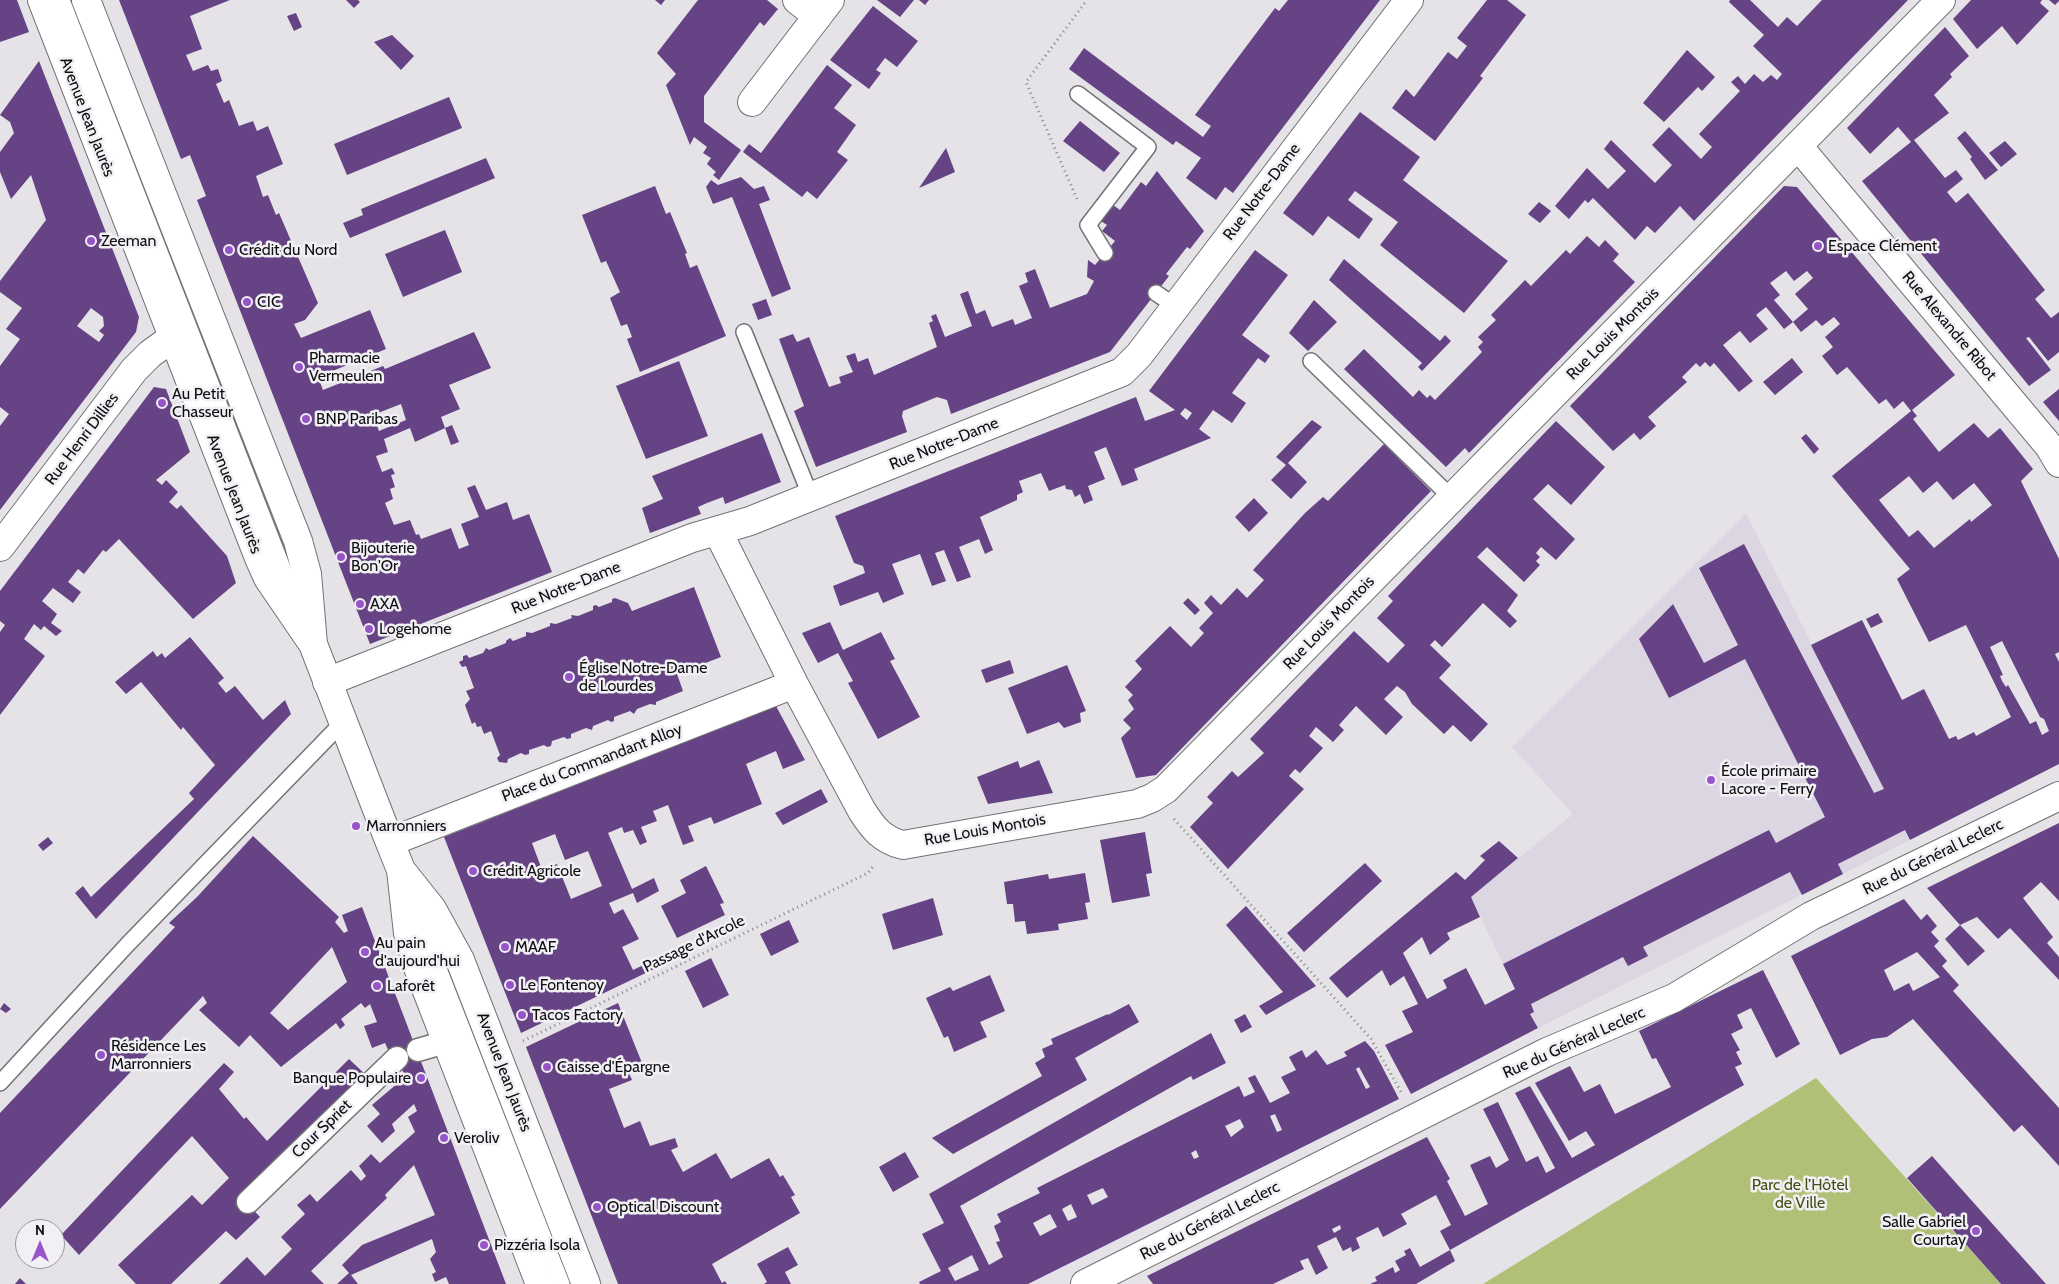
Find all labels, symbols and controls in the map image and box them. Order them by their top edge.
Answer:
street label: Avenue Jean Jaurès [55,55,119,179]
street label: Rue Notre-Dame [1219,140,1305,244]
place label: Zeeman [101,231,156,251]
marker: Zeeman [85,235,97,247]
place label: Espace Clément [1828,236,1937,256]
place label: Crédit du Nord [239,240,337,260]
marker: Espace Clément [1812,240,1824,252]
marker: Crédit du Nord [223,244,235,256]
street label: Rue Alexandre Ribot [1898,267,2000,385]
street label: Rue Louis Montois [1563,284,1663,384]
place label: CIC [257,292,281,312]
marker: CIC [241,296,253,308]
place label: Pharmacie Vermeulen [309,348,382,386]
marker: Pharmacie Vermeulen [293,361,305,373]
place label: Au Petit Chasseur [172,384,233,422]
street label: Rue Henri Dillies [41,389,123,489]
marker: Au Petit Chasseur [156,397,168,409]
place label: BNP Paribas [316,409,398,429]
marker: BNP Paribas [300,413,312,425]
street label: Rue Notre-Dame [887,413,1001,475]
street label: Avenue Jean Jaurès [202,432,266,556]
place label: Bijouterie Bon'Or [351,538,415,576]
marker: Bijouterie Bon'Or [335,551,347,563]
street label: Rue Notre-Dame [509,557,623,619]
street label: Rue Louis Montois [1279,572,1379,674]
place label: AXA [370,594,399,614]
marker: AXA [354,598,366,610]
place label: Logehome [379,619,452,639]
marker: Logehome [363,623,375,635]
place label: Église Notre-Dame de Lourdes [579,658,708,696]
marker: Église Notre-Dame de Lourdes [563,671,575,683]
street label: Place du Commandant Alloy [499,720,685,806]
place label: École primaire Lacore - Ferry [1721,761,1817,799]
marker: École primaire Lacore - Ferry [1705,774,1717,786]
street label: Rue Louis Montois [923,810,1047,850]
street label: Rue du Général Leclerc [1860,815,2006,899]
place label: Marronniers [366,816,446,836]
marker: Marronniers [350,820,362,832]
place label: Crédit Agricole [483,861,581,881]
marker: Crédit Agricole [467,865,479,877]
street label: Passage d'Arcole [640,911,748,977]
place label: Au pain d'aujourd'hui [375,933,460,971]
place label: MAAF [515,937,556,957]
marker: MAAF [499,941,511,953]
marker: Au pain d'aujourd'hui [359,946,371,958]
place label: Le Fontenoy [520,975,604,995]
place label: Laforêt [387,976,435,996]
marker: Le Fontenoy [504,979,516,991]
marker: Laforêt [371,980,383,992]
street label: Rue du Général Leclerc [1500,1003,1648,1083]
place label: Tacos Factory [532,1005,623,1025]
marker: Tacos Factory [516,1009,528,1021]
street label: Avenue Jean Jaurès [472,1010,536,1134]
place label: Résidence Les Marronniers [111,1036,206,1074]
marker: Résidence Les Marronniers [95,1049,107,1061]
place label: Caisse d'Épargne [557,1057,670,1077]
marker: Caisse d'Épargne [541,1061,553,1073]
place label: Banque Populaire [293,1068,411,1088]
marker: Banque Populaire [415,1072,427,1084]
street label: Cour Spriet [288,1096,356,1162]
place label: Veroliv [454,1128,500,1148]
marker: Veroliv [438,1132,450,1144]
park label: Parc de l’Hôtel de Ville [1752,1175,1848,1213]
street label: Rue du Général Leclerc [1137,1178,1283,1264]
place label: Optical Discount [607,1197,719,1217]
marker: Optical Discount [591,1201,603,1213]
place label: Salle Gabriel Courtay [1882,1212,1966,1250]
north arrow [15,1219,65,1269]
text: N [35,1221,45,1239]
marker: Salle Gabriel Courtay [1970,1225,1982,1237]
place label: Pizzéria Isola [494,1235,580,1255]
marker: Pizzéria Isola [478,1239,490,1251]

